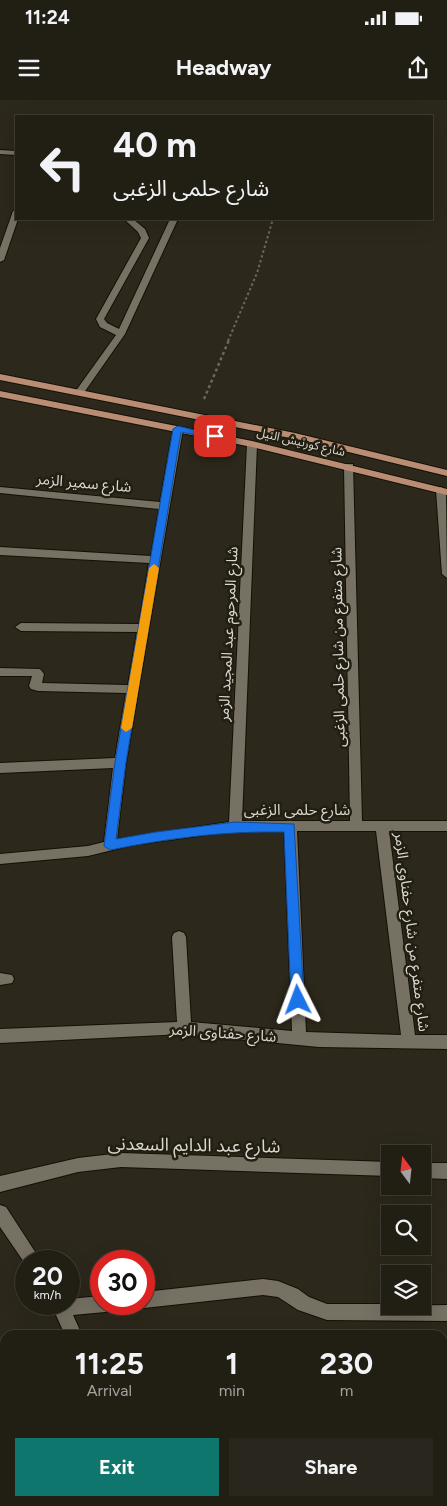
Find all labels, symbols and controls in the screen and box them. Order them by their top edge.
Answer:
text: 11:24 [25,6,70,29]
icon: menu [15,54,43,82]
text: Headway [176,54,271,81]
icon: share [404,54,432,82]
text: 40 m [113,124,197,166]
icon: left [30,135,95,200]
text: شارع حلمى الزغبى [113,175,269,202]
pin [194,415,236,457]
icon: arrive [201,422,229,450]
street label: شارع كورنيش النيل [255,425,347,461]
street label: شارع سمير الزمر [35,470,132,499]
street label: شارع المرحوم عبد المجيد الزمر [214,546,245,723]
street label: شارع متفرع من شارع حلمى الزغبى [327,547,352,747]
street label: شارع حلمى الزغبى [244,801,350,822]
street label: شارع متفرع من شارع حفناوى الزمر [388,830,433,1033]
position arrow [271,973,323,1025]
street label: شارع حفناوى الزمر [168,1020,277,1049]
street label: شارع عبد الدايم السعدنى [107,1132,281,1161]
north arrow [381,1145,431,1195]
map controls [381,1145,431,1315]
button: search [381,1205,431,1255]
speed limit sign: 30 [90,1250,155,1315]
text: 20 [32,1261,63,1291]
button: layers [381,1265,431,1315]
text: km/h [34,1288,61,1302]
text: 11:25 [75,1345,144,1382]
text: 1 [225,1345,238,1382]
text: 230 [320,1345,373,1382]
text: Arrival [87,1381,132,1400]
text: min [219,1381,245,1400]
text: m [340,1381,353,1400]
button: Exit [15,1438,219,1496]
button: Share [229,1438,433,1496]

